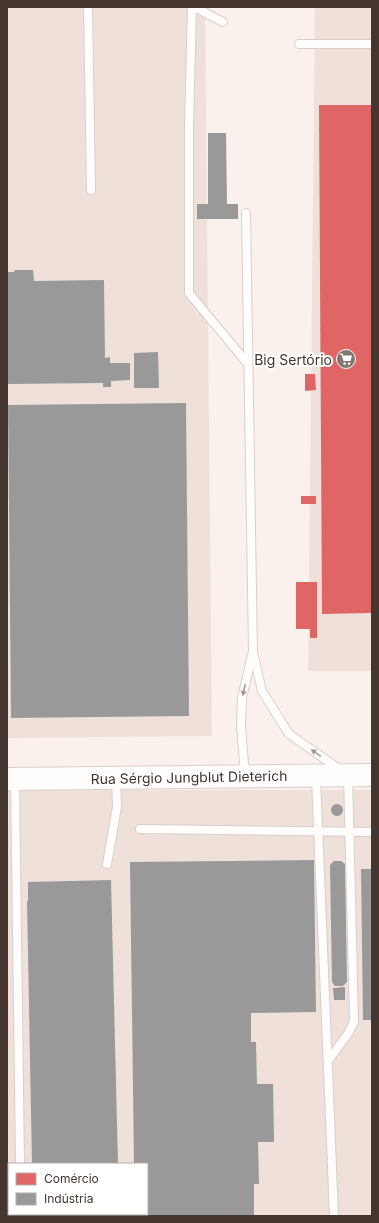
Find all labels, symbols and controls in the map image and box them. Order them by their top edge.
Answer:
supermarket icon: Big Sertório [335,348,357,370]
place label: Big Sertório [254,351,332,368]
one-way arrow [240,684,246,697]
one-way arrow [311,749,321,757]
street label: Rua Sérgio Jungblut Dieterich [90,767,288,787]
legend [8,1163,148,1215]
text: Comércio [44,1171,99,1186]
text: Indústria [44,1191,93,1206]

